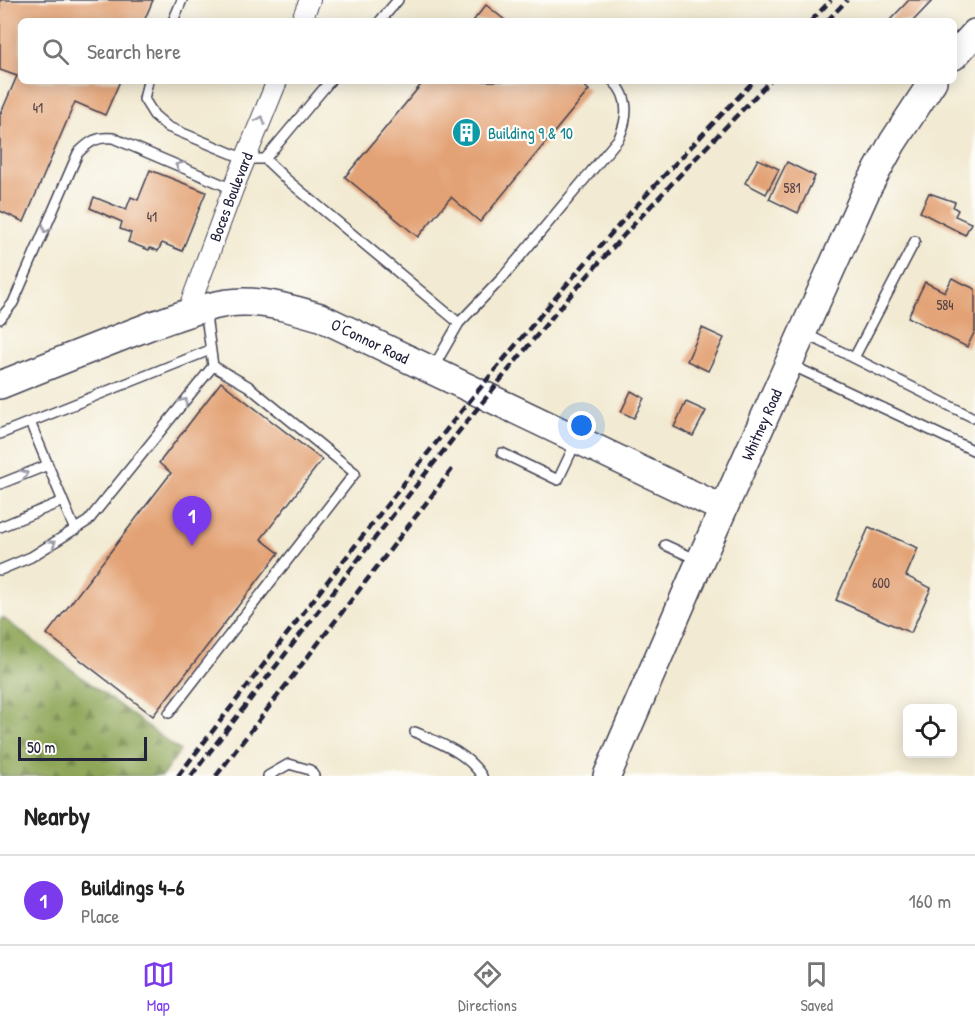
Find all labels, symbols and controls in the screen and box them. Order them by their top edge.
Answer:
search box [18,18,957,84]
icon: search [39,35,72,68]
text: Search here [87,36,181,66]
house number: 41 [33,98,43,117]
one-way arrow [254,115,266,126]
building icon: Building 9 & 10 [451,117,483,149]
place label: Building 9 & 10 [488,122,573,144]
street label: Boces Boulevard [204,149,258,245]
one-way arrow [175,162,186,174]
house number: 581 [783,178,801,197]
house number: 41 [147,207,157,226]
one-way arrow [41,222,53,233]
house number: 584 [936,295,954,314]
street label: O'Connor Road [328,313,413,369]
street label: Whitney Road [736,385,787,464]
one-way arrow [176,398,187,409]
your location [567,411,596,440]
one-way arrow [18,469,29,481]
pin: 1 [172,496,212,546]
one-way arrow [46,539,56,551]
house number: 600 [872,573,890,592]
map controls [903,704,957,758]
button: locate [903,704,957,758]
scale bar [18,734,147,762]
text: 50 m [27,736,56,758]
text: Nearby [24,798,90,833]
text: Buildings 4-6 [81,872,184,902]
text: 1 [40,887,47,914]
text: 160 m [909,887,951,914]
text: Place [81,902,120,929]
tab: Map [142,958,175,1016]
tab: Directions [458,958,517,1016]
tab: Saved [800,958,833,1016]

